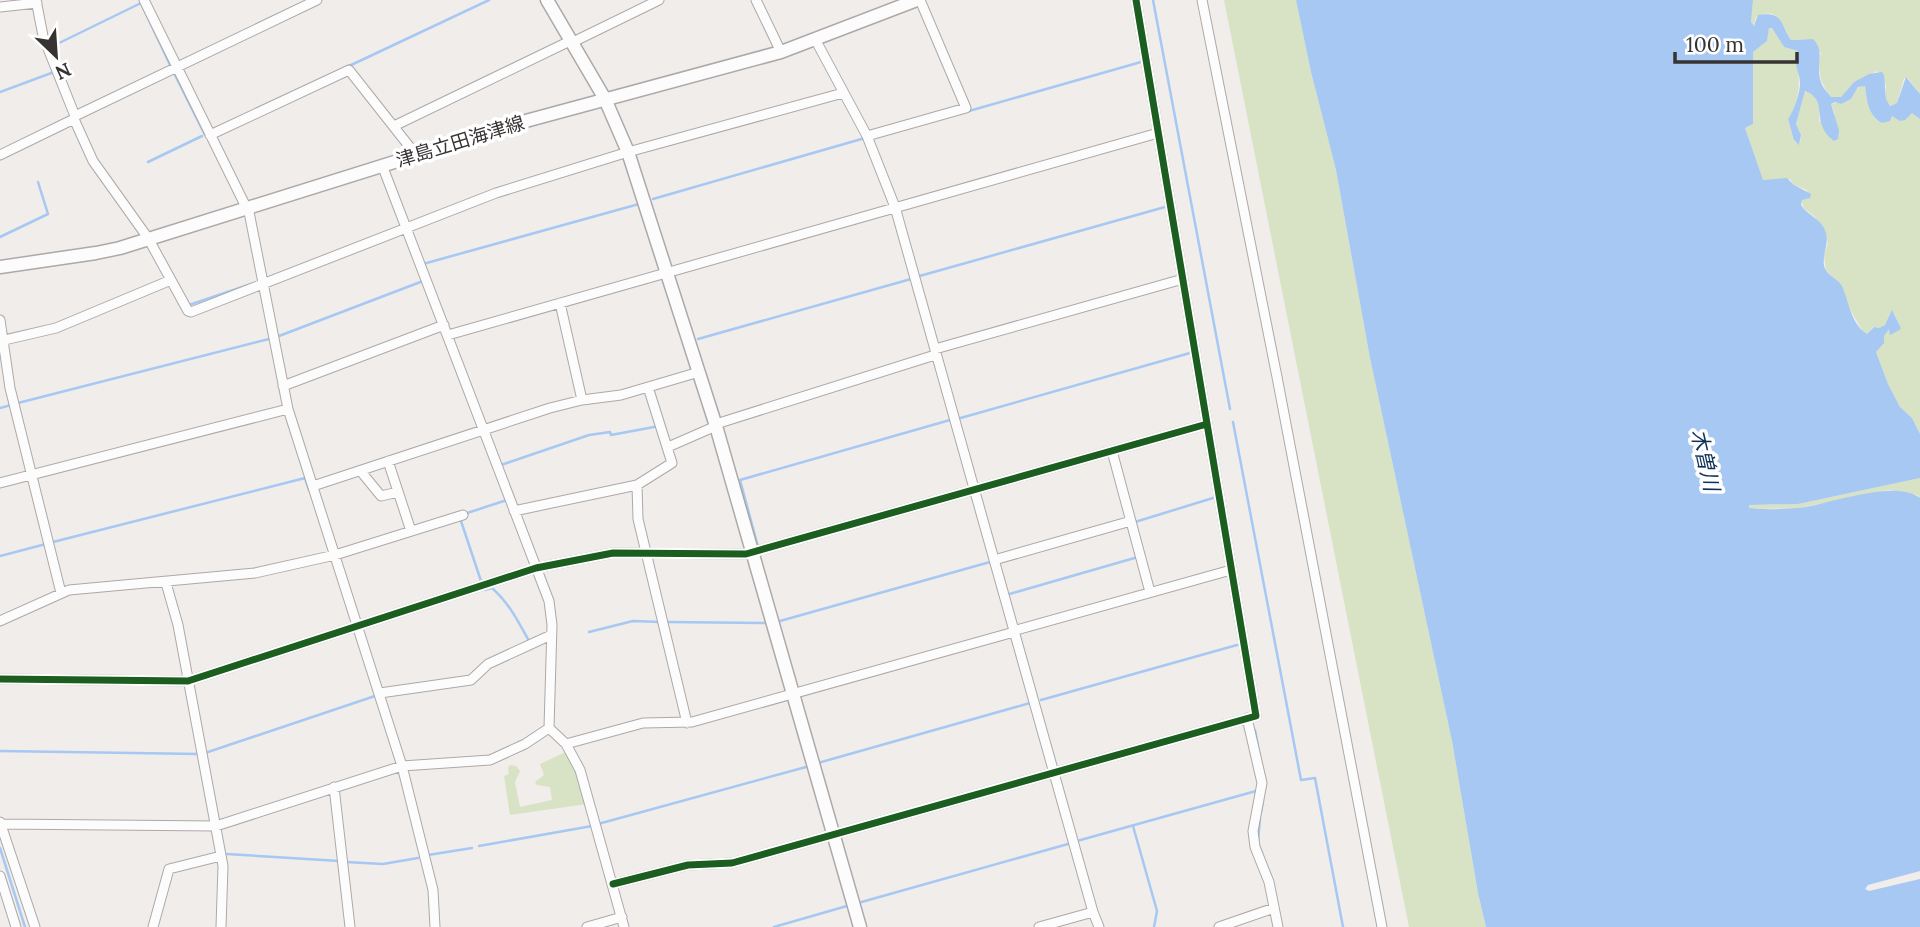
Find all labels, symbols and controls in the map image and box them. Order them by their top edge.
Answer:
north arrow [21,21,91,91]
scale bar [1675,21,1798,65]
text: 100 m [1686,31,1744,58]
text: N [51,57,75,86]
street label: 津島立田海津線 [393,110,527,172]
water label: 木曽川 [1685,426,1726,496]

